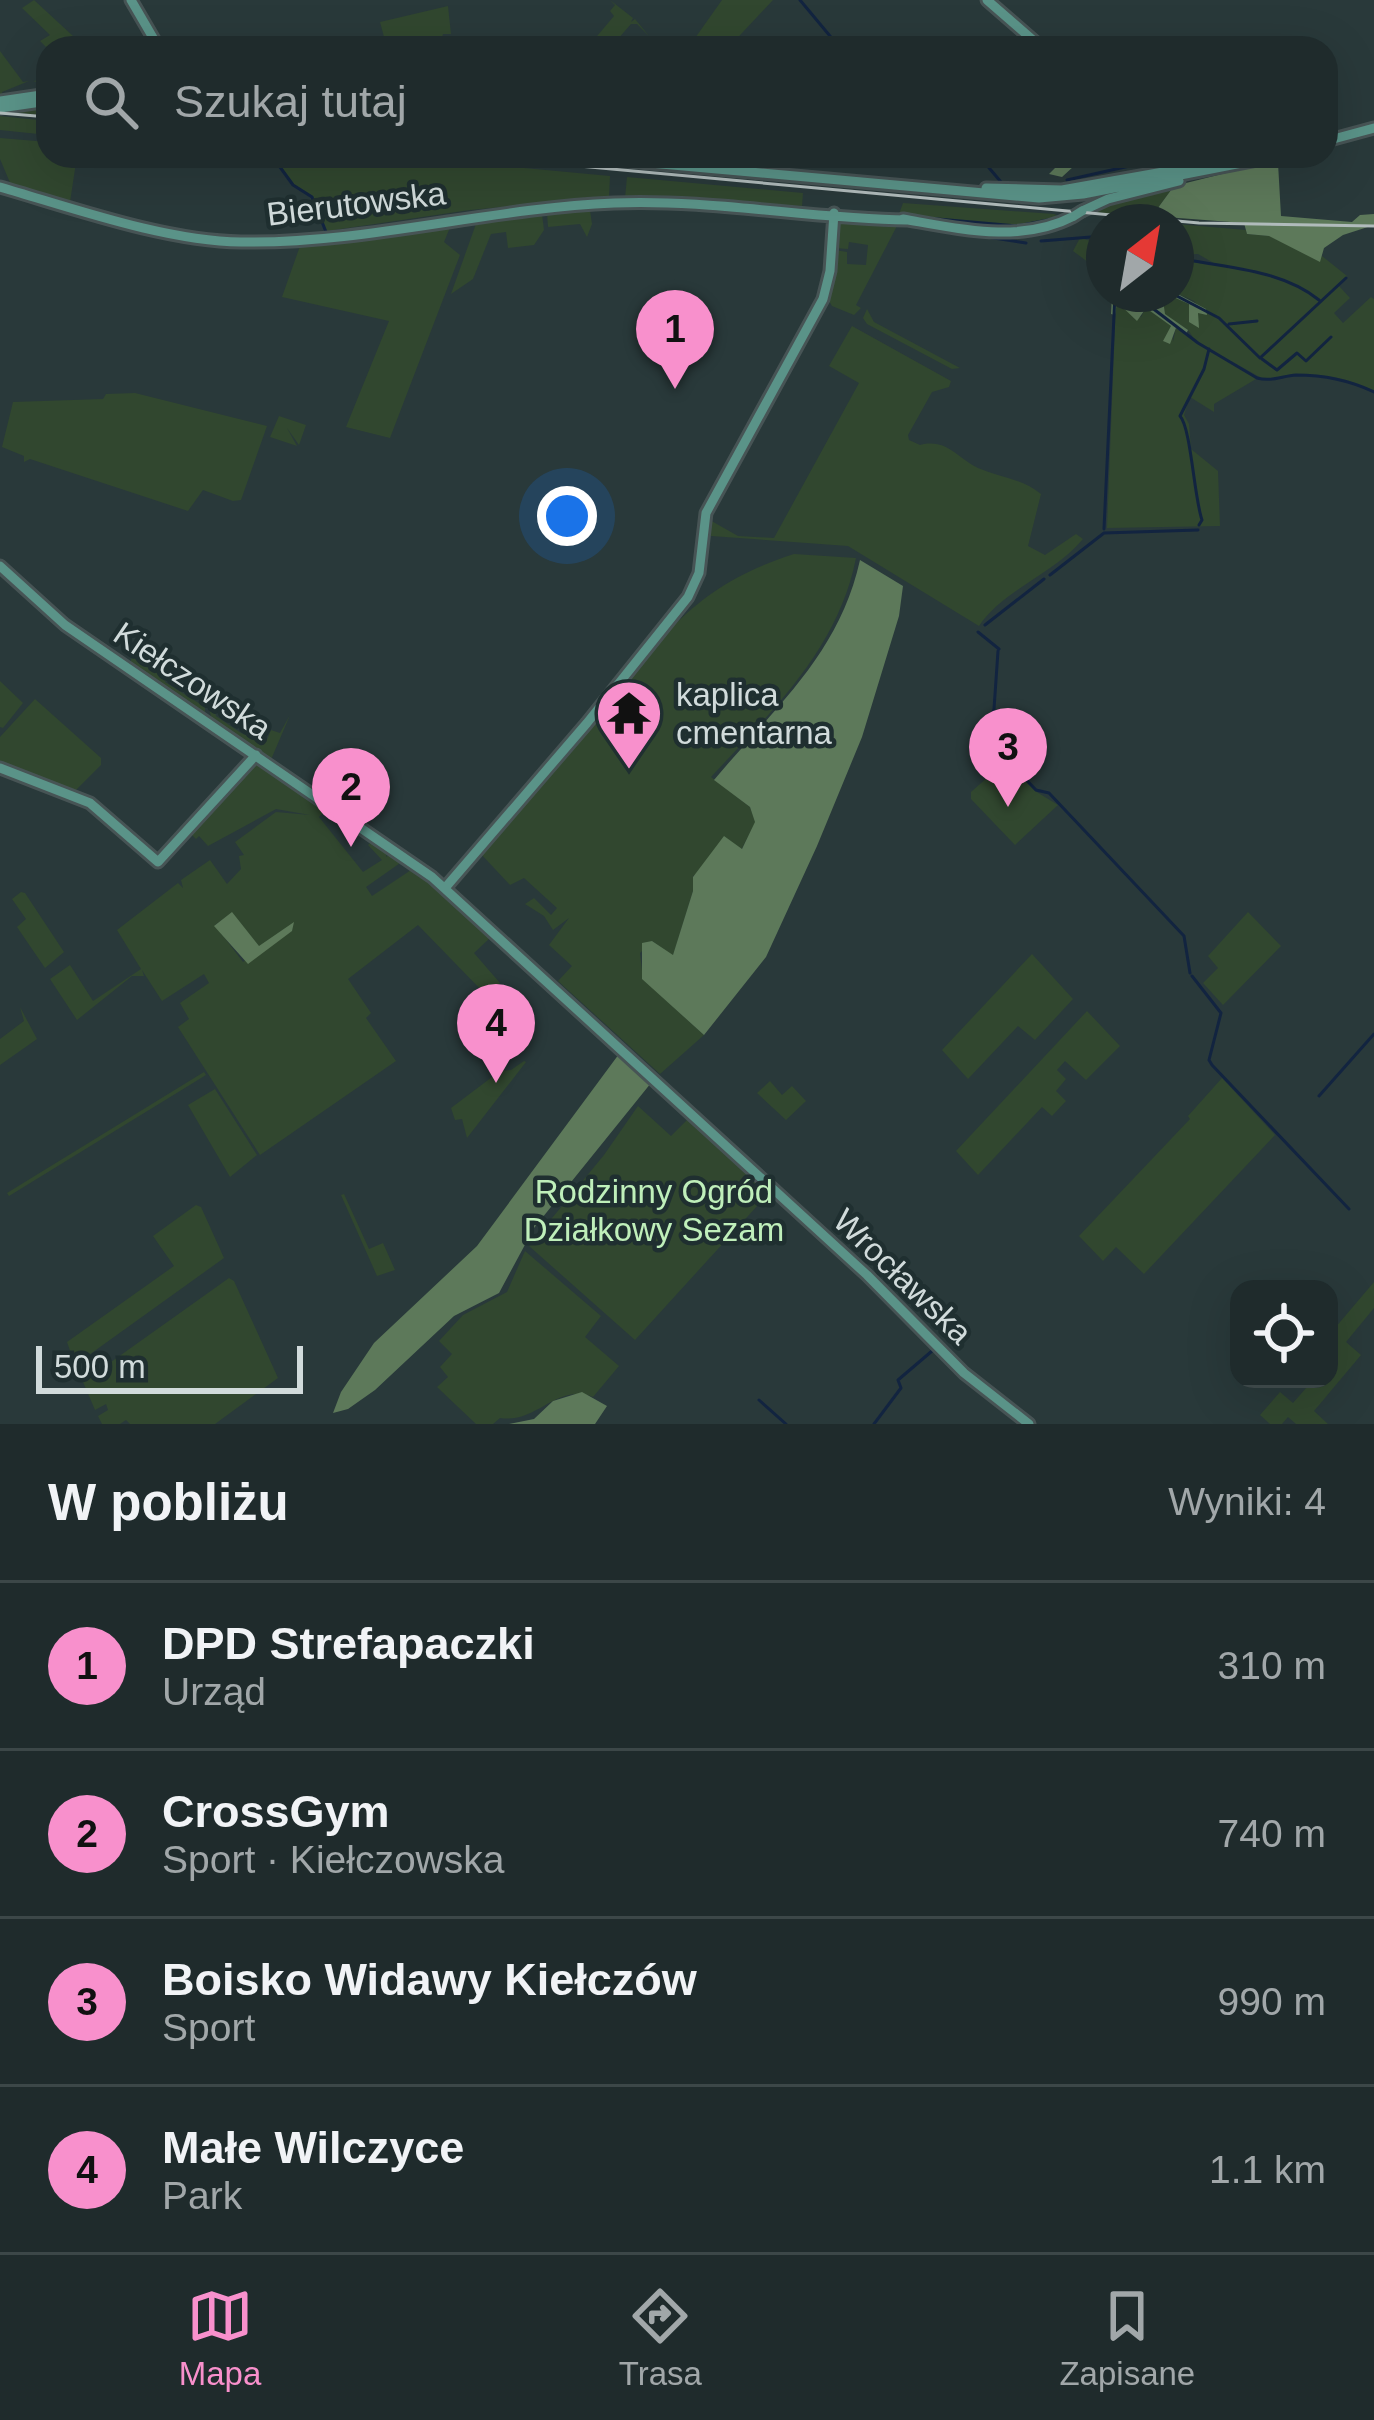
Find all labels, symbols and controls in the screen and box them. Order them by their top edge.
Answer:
search box [36,36,1338,168]
icon: search [78,69,144,135]
text: Szukaj tutaj [174,76,407,127]
street label: Bierutowska [265,174,448,233]
north arrow [1086,204,1194,312]
pin: 1 [636,290,714,389]
your location [537,486,597,546]
street label: Kiełczowska [107,614,279,747]
place label: kaplica cmentarna [676,676,833,751]
temple icon: kaplica cmentarna [594,678,664,772]
pin: 3 [969,708,1047,807]
pin: 2 [312,748,390,847]
pin: 4 [457,984,535,1083]
park label: Rodzinny Ogród Działkowy Sezam [524,1173,784,1248]
street label: Wrocławska [826,1201,980,1352]
map controls [1230,1280,1338,1388]
button: locate [1230,1280,1338,1388]
scale bar [36,1340,303,1393]
text: 500 m [54,1348,146,1385]
text: W pobliżu [48,1474,289,1531]
text: Wyniki: 4 [1168,1480,1326,1523]
text: DPD Strefapaczki [162,1618,535,1669]
text: 1 [76,1644,98,1687]
text: 310 m [1218,1644,1326,1687]
text: Urząd [162,1670,266,1713]
text: CrossGym [162,1786,390,1837]
text: 2 [76,1812,98,1855]
text: 740 m [1218,1812,1326,1855]
text: Sport · Kiełczowska [162,1838,504,1881]
text: Boisko Widawy Kiełczów [162,1954,697,2005]
text: 3 [76,1980,98,2023]
text: 990 m [1218,1980,1326,2023]
text: Sport [162,2006,255,2049]
text: Małe Wilczyce [162,2122,464,2173]
text: 4 [76,2148,98,2191]
text: 1.1 km [1209,2148,1326,2191]
text: Park [162,2174,242,2217]
tab: Mapa [179,2283,261,2393]
tab: Trasa [619,2283,702,2393]
tab: Zapisane [1059,2283,1195,2393]

